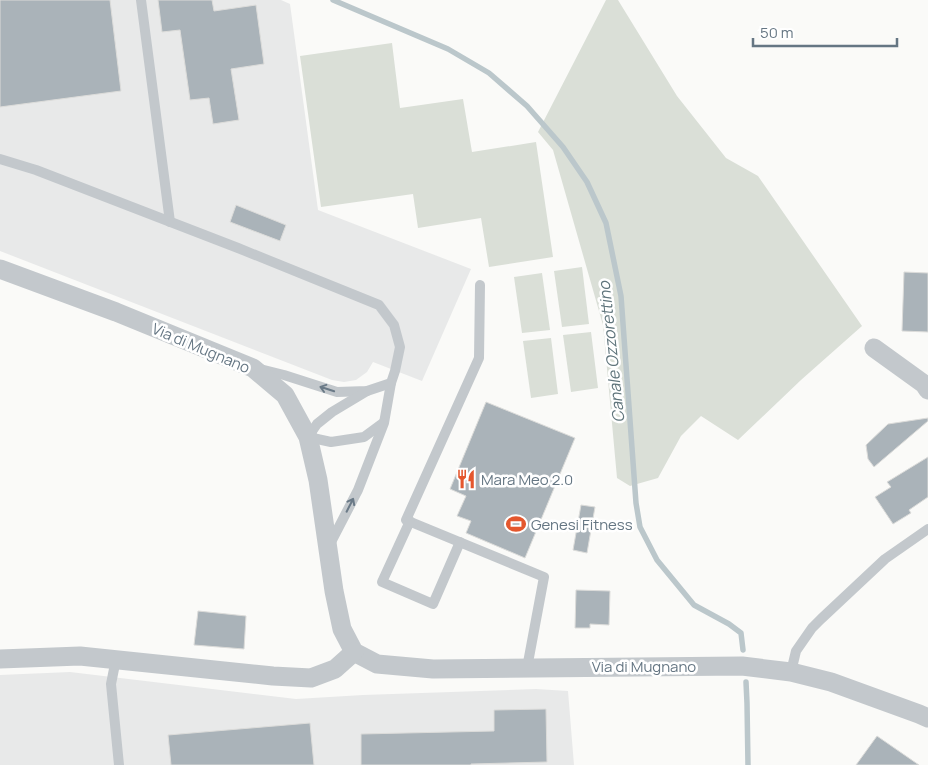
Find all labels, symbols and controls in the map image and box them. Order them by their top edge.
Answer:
scale bar [753,15,897,47]
text: 50 m [760,22,794,43]
water label: Canale Ozzorettino [592,279,629,424]
street label: Via di Mugnano [149,318,253,378]
one-way arrow [320,384,336,393]
restaurant icon: Mara Meo 2.0 [455,468,477,490]
place label: Mara Meo 2.0 [481,469,573,490]
one-way arrow [345,498,355,513]
sports icon: Genesi Fitness [505,513,527,535]
place label: Genesi Fitness [531,514,633,535]
street label: Via di Mugnano [592,656,696,677]

